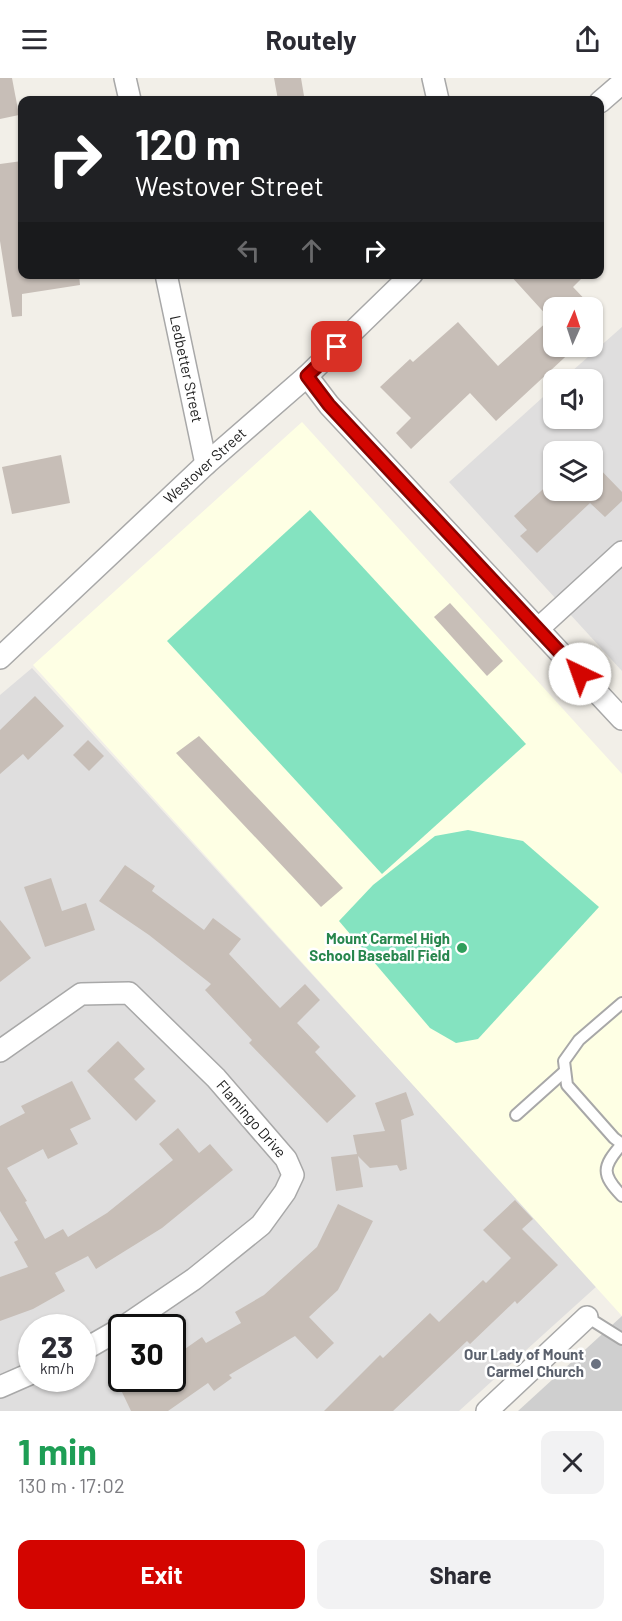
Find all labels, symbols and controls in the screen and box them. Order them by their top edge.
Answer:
icon: menu [18,23,51,56]
text: Routely [265,23,357,55]
icon: share [571,23,604,56]
text: 120 m [135,118,241,168]
icon: right [36,120,114,198]
text: Westover Street [135,169,324,201]
icon: left [232,234,265,267]
icon: ahead [295,234,328,267]
icon: right [358,234,391,267]
north arrow [543,297,603,357]
map controls [543,297,603,501]
street label: Ledbetter Street [167,314,207,424]
pin [311,321,362,372]
icon: arrive [320,330,353,363]
button: sound [543,369,603,429]
street label: Westover Street [159,423,249,507]
button: layers [543,441,603,501]
position arrow [548,642,612,706]
place label: Mount Carmel High School Baseball Field [309,929,450,964]
marker: Mount Carmel High School Baseball Field [455,941,469,955]
street label: Flamingo Drive [213,1076,290,1161]
speed limit sign: 30 [108,1314,186,1392]
text: 23 [41,1328,73,1364]
place label: Our Lady of Mount Carmel Church [464,1345,584,1380]
marker: Our Lady of Mount Carmel Church [589,1357,603,1371]
text: km/h [40,1359,74,1377]
text: 1 min [18,1429,97,1472]
button: close [541,1431,604,1494]
text: 130 m · 17:02 [18,1473,125,1497]
button: Exit [18,1540,305,1609]
button: Share [317,1540,604,1609]

